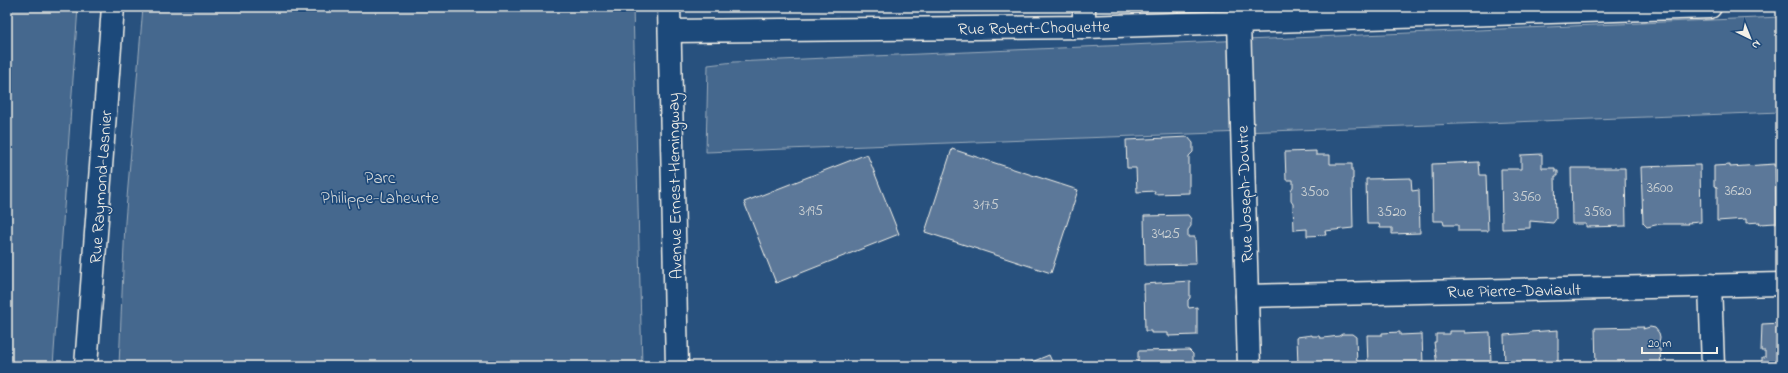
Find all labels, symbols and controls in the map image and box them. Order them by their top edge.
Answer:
street label: Rue Robert-Choquette [958,15,1111,42]
north arrow [1730,18,1770,58]
text: N [1748,36,1764,53]
street label: Avenue Ernest-Hemingway [661,92,692,280]
street label: Rue Raymond-Lasnier [84,109,120,265]
street label: Rue Joseph-Doutre [1231,125,1260,263]
park label: Parc Philippe-Laheurte [321,166,439,211]
house number: 3600 [1647,177,1673,199]
house number: 3620 [1725,180,1752,202]
house number: 3500 [1301,181,1329,203]
house number: 3560 [1513,186,1541,208]
house number: 3175 [973,194,999,216]
house number: 3195 [799,200,823,222]
house number: 3520 [1378,201,1407,223]
house number: 3580 [1585,201,1612,223]
house number: 3425 [1152,223,1181,245]
street label: Rue Pierre-Daviault [1447,278,1581,305]
scale bar [1642,329,1717,355]
text: 20 m [1648,335,1671,353]

